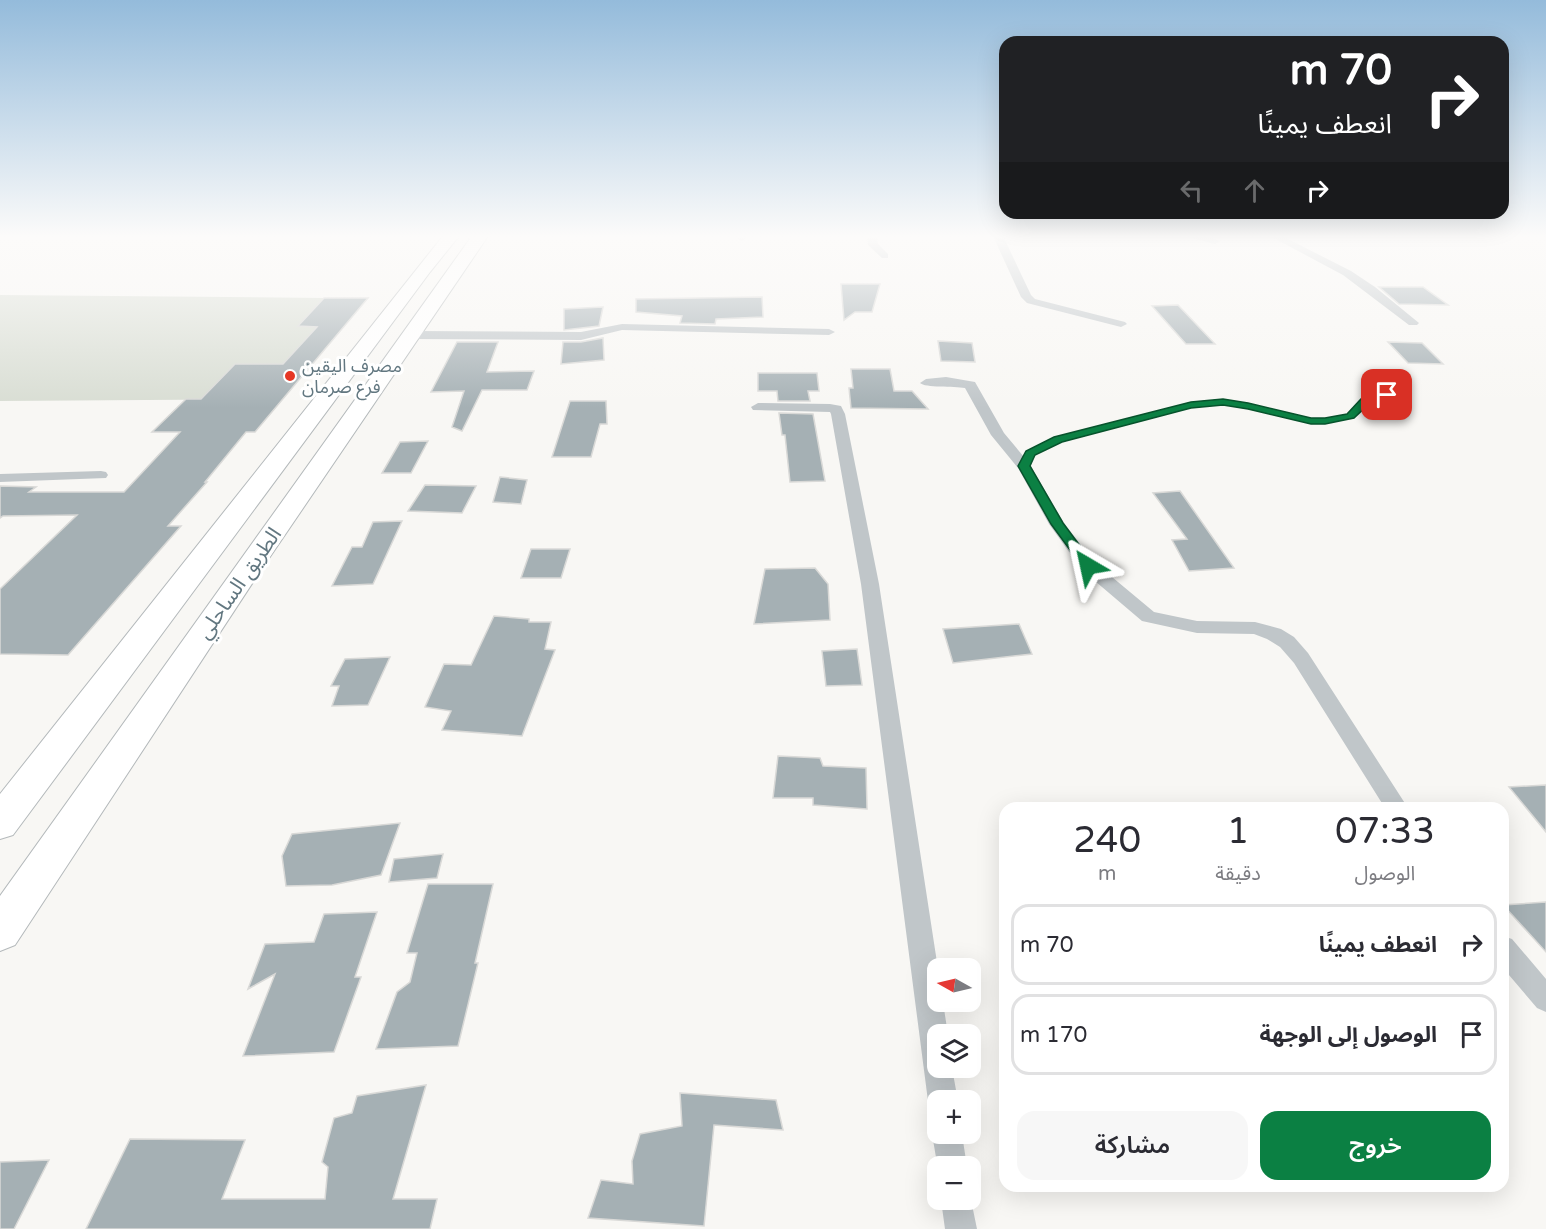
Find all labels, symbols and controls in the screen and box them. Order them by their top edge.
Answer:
text: 70 m [1290,45,1392,96]
icon: right [1413,60,1491,138]
text: انعطف يمينًا [1258,108,1392,141]
icon: left [1175,174,1208,207]
icon: ahead [1238,174,1271,207]
icon: right [1301,174,1334,207]
place label: مصرف اليقين فرع صرمان [302,355,402,401]
marker: مصرف اليقين فرع صرمان [283,369,297,383]
pin [1361,369,1412,420]
icon: arrive [1370,378,1403,411]
street label: الطريق الساحلي [192,523,289,645]
position arrow [1056,534,1120,598]
text: 1 [1227,810,1249,853]
text: 07:33 [1335,810,1435,853]
text: 240 [1073,819,1141,862]
text: m [1098,862,1116,886]
text: دقيقة [1215,862,1261,886]
text: الوصول [1354,862,1415,886]
icon: right [1455,928,1488,961]
text: 70 m [1020,932,1074,958]
text: انعطف يمينًا [1319,932,1437,958]
north arrow [927,958,981,1012]
map controls [927,958,981,1210]
icon: arrive [1455,1018,1488,1051]
text: 170 m [1020,1022,1087,1048]
text: الوصول إلى الوجهة [1259,1022,1437,1048]
button: layers [927,1024,981,1078]
button: + [927,1090,981,1144]
button: مشاركة [1017,1111,1248,1180]
button: خروج [1260,1111,1491,1180]
button: − [927,1156,981,1210]

